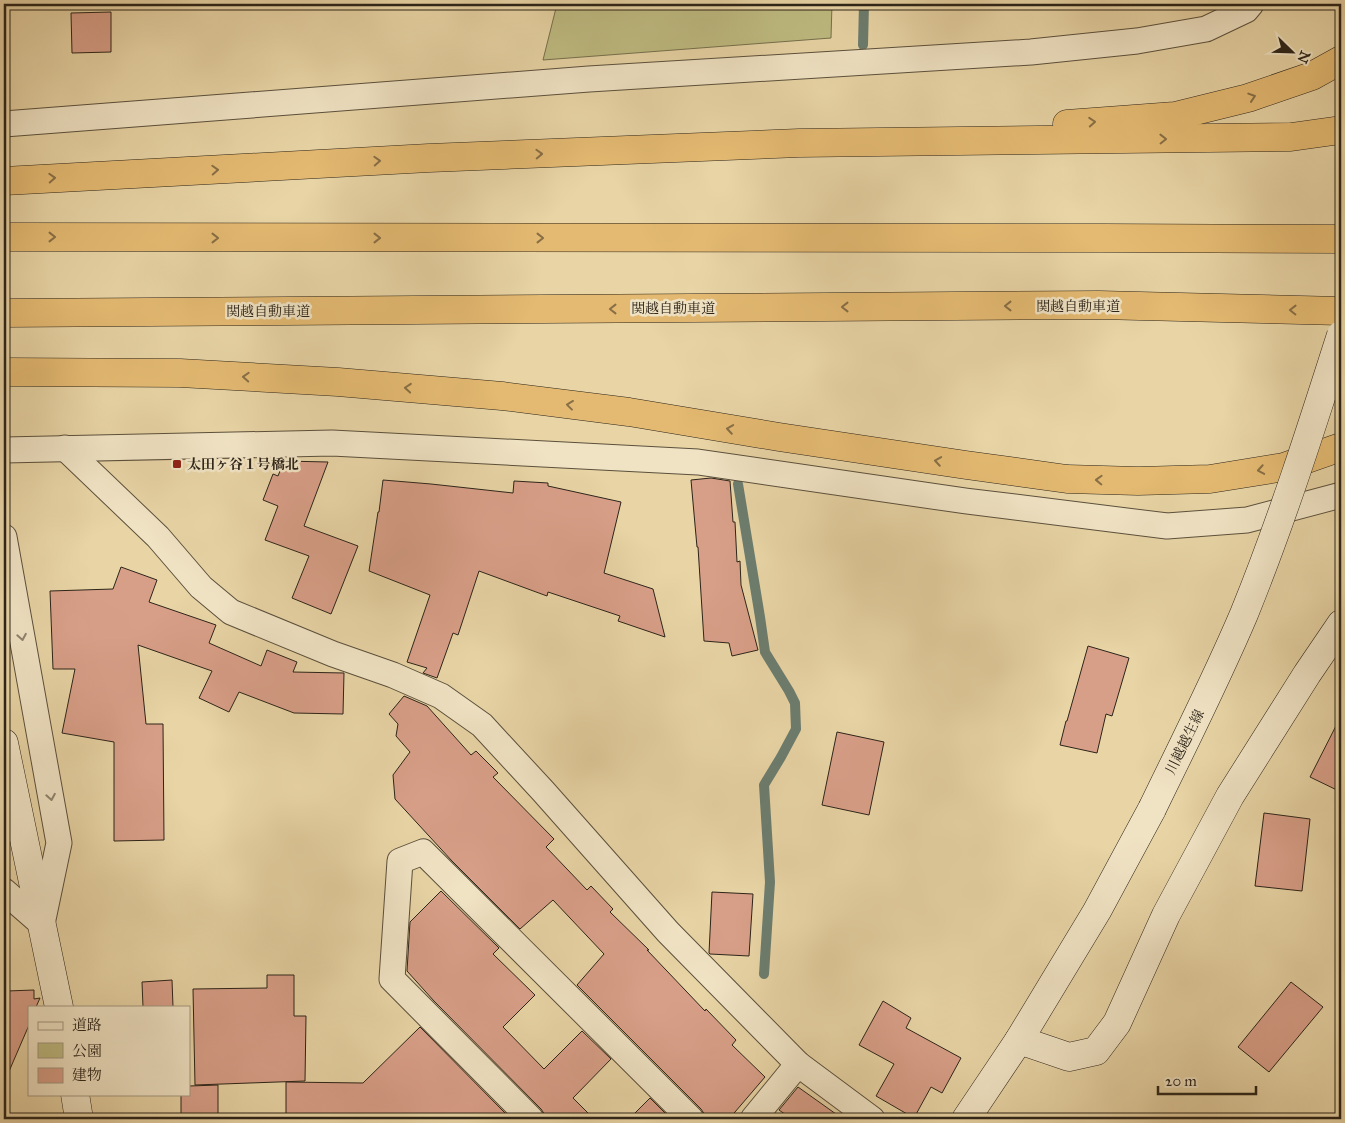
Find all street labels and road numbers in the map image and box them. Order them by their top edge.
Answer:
street label: 関越自動車道 [1036,298,1120,315]
street label: 関越自動車道 [631,300,715,317]
street label: 関越自動車道 [226,303,310,320]
street label: 川越越生線 [1162,707,1208,777]

